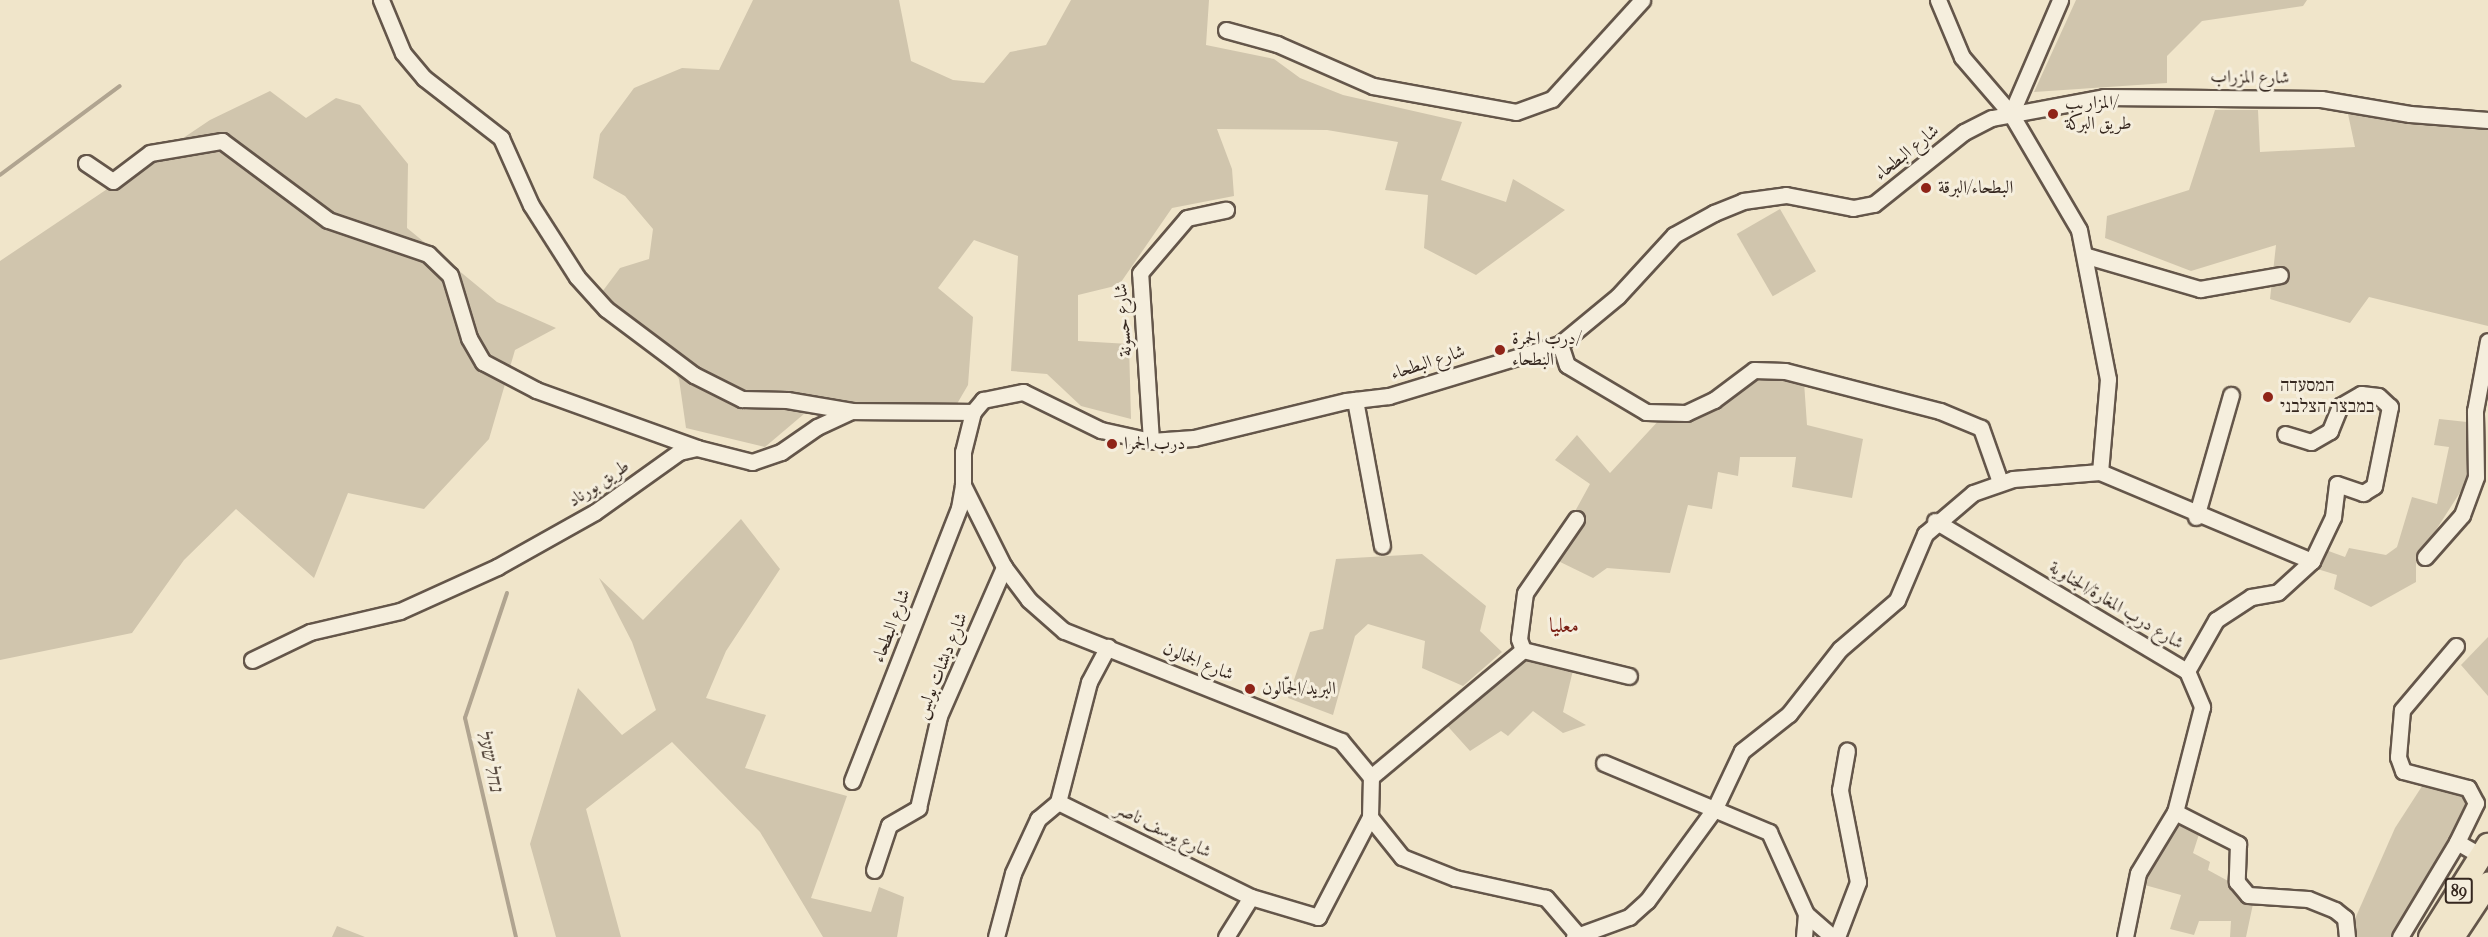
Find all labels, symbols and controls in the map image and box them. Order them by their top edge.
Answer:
street label: شارع المزراب [2210,67,2290,89]
place label: المزاريب/ طريق البركة [2065,93,2132,136]
marker: المزاريب/ طريق البركة [2046,107,2060,121]
street label: شارع البطحاء [1870,120,1944,186]
place label: البطحاء/البرقة [1938,177,2013,199]
marker: البطحاء/البرقة [1919,181,1933,195]
street label: شارع حسونة [1111,283,1137,357]
place label: درب الحمرة/ البطحاء [1512,329,1581,372]
street label: شارع البطحاء [1388,341,1468,385]
marker: درب الحمرة/ البطحاء [1493,343,1507,357]
place label: המסעדה במבצר הצלבני [2280,376,2375,418]
marker: המסעדה במבצר הצלבני [2261,390,2275,404]
place label: درب الحمرا [1124,433,1185,455]
marker: درب الحمرا [1105,437,1119,451]
street label: طريق بورناد [564,456,634,512]
street label: شارع درب المغارة/الجناوية [2045,557,2187,655]
street label: شارع البطحاء [868,586,916,666]
street label: شارع دبشات بولس [911,610,973,722]
district label: معليا [1549,612,1579,638]
street label: شارع الجمالون [1159,638,1237,686]
place label: البريد/الجمّالون [1262,678,1336,700]
marker: البريد/الجمّالون [1243,682,1257,696]
water label: נחל שעל [471,727,509,793]
street label: شارع يوسف ناصر [1112,798,1214,864]
road number: 89 [2444,878,2474,904]

